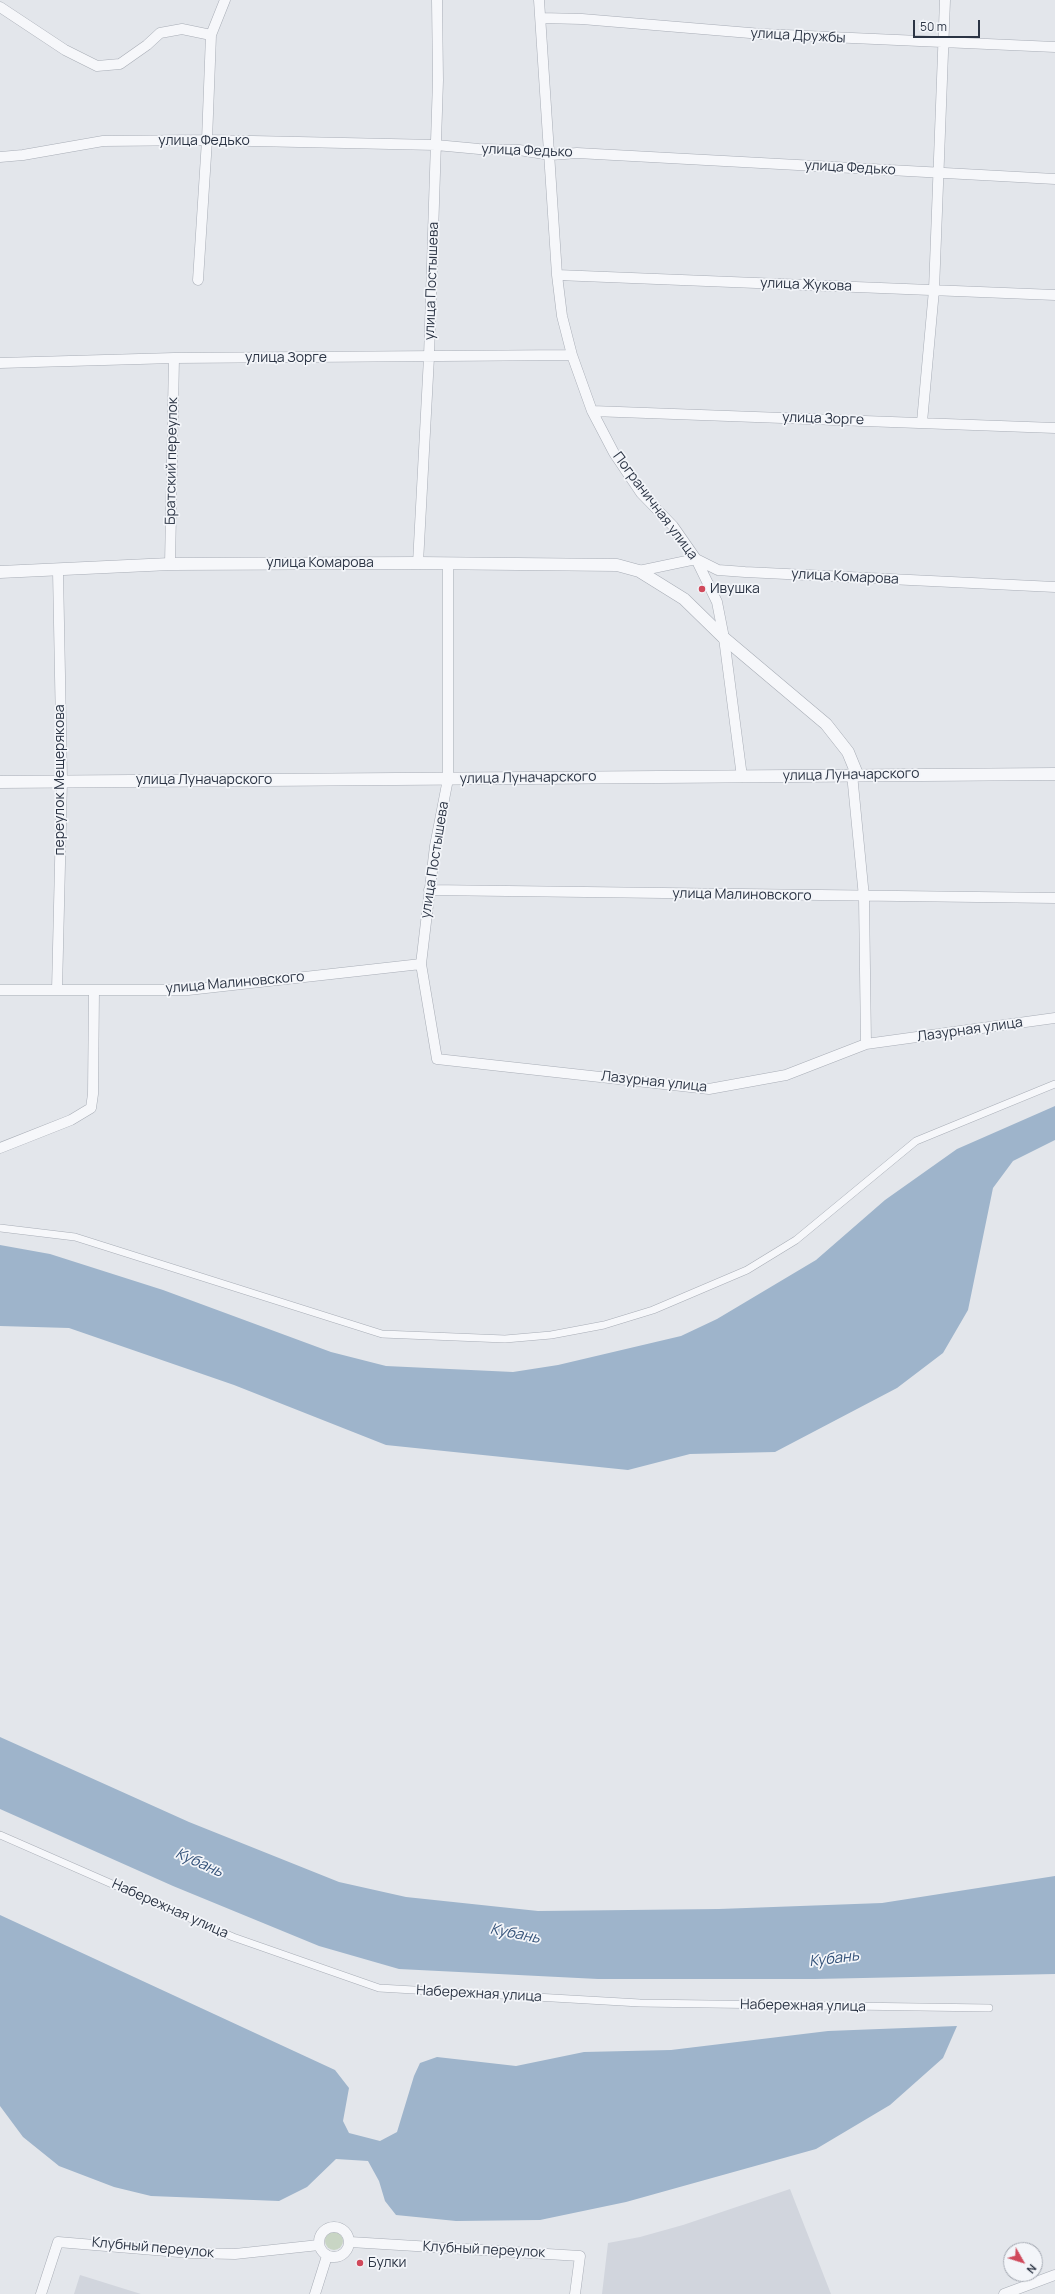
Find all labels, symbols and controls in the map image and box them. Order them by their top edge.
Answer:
scale bar [915,12,982,38]
text: 50 m [920,18,947,35]
street label: улица Дружбы [750,25,846,47]
street label: улица Федько [158,133,250,149]
street label: улица Федько [481,141,573,161]
street label: улица Федько [804,157,896,179]
street label: улица Постышева [422,222,442,340]
street label: улица Жукова [760,275,852,295]
street label: улица Зорге [245,350,327,366]
street label: Братский переулок [162,397,182,525]
street label: улица Зорге [782,409,864,429]
street label: Пограничная улица [609,449,701,563]
street label: улица Комарова [266,555,374,571]
street label: улица Комарова [791,566,899,588]
place label: Ивушка [710,581,760,597]
marker: Ивушка [697,584,707,594]
street label: переулок Мещерякова [52,705,68,855]
street label: улица Луначарского [782,765,920,785]
street label: улица Луначарского [459,768,597,788]
street label: улица Луначарского [136,772,272,788]
street label: улица Постышева [417,800,453,920]
street label: улица Малиновского [672,885,812,905]
street label: улица Малиновского [165,969,305,997]
street label: Лазурная улица [916,1014,1024,1046]
street label: Лазурная улица [600,1068,708,1096]
water label: Кубань [172,1845,226,1881]
street label: Набережная улица [109,1876,231,1942]
water label: Кубань [489,1920,541,1948]
water label: Кубань [808,1947,860,1971]
street label: Набережная улица [416,1982,542,2006]
street label: Набережная улица [740,1997,866,2015]
street label: Клубный переулок [91,2234,215,2262]
street label: Клубный переулок [422,2238,546,2262]
north arrow [1003,2242,1043,2282]
place label: Булки [368,2255,407,2271]
marker: Булки [355,2258,365,2268]
text: N [1024,2261,1040,2277]

